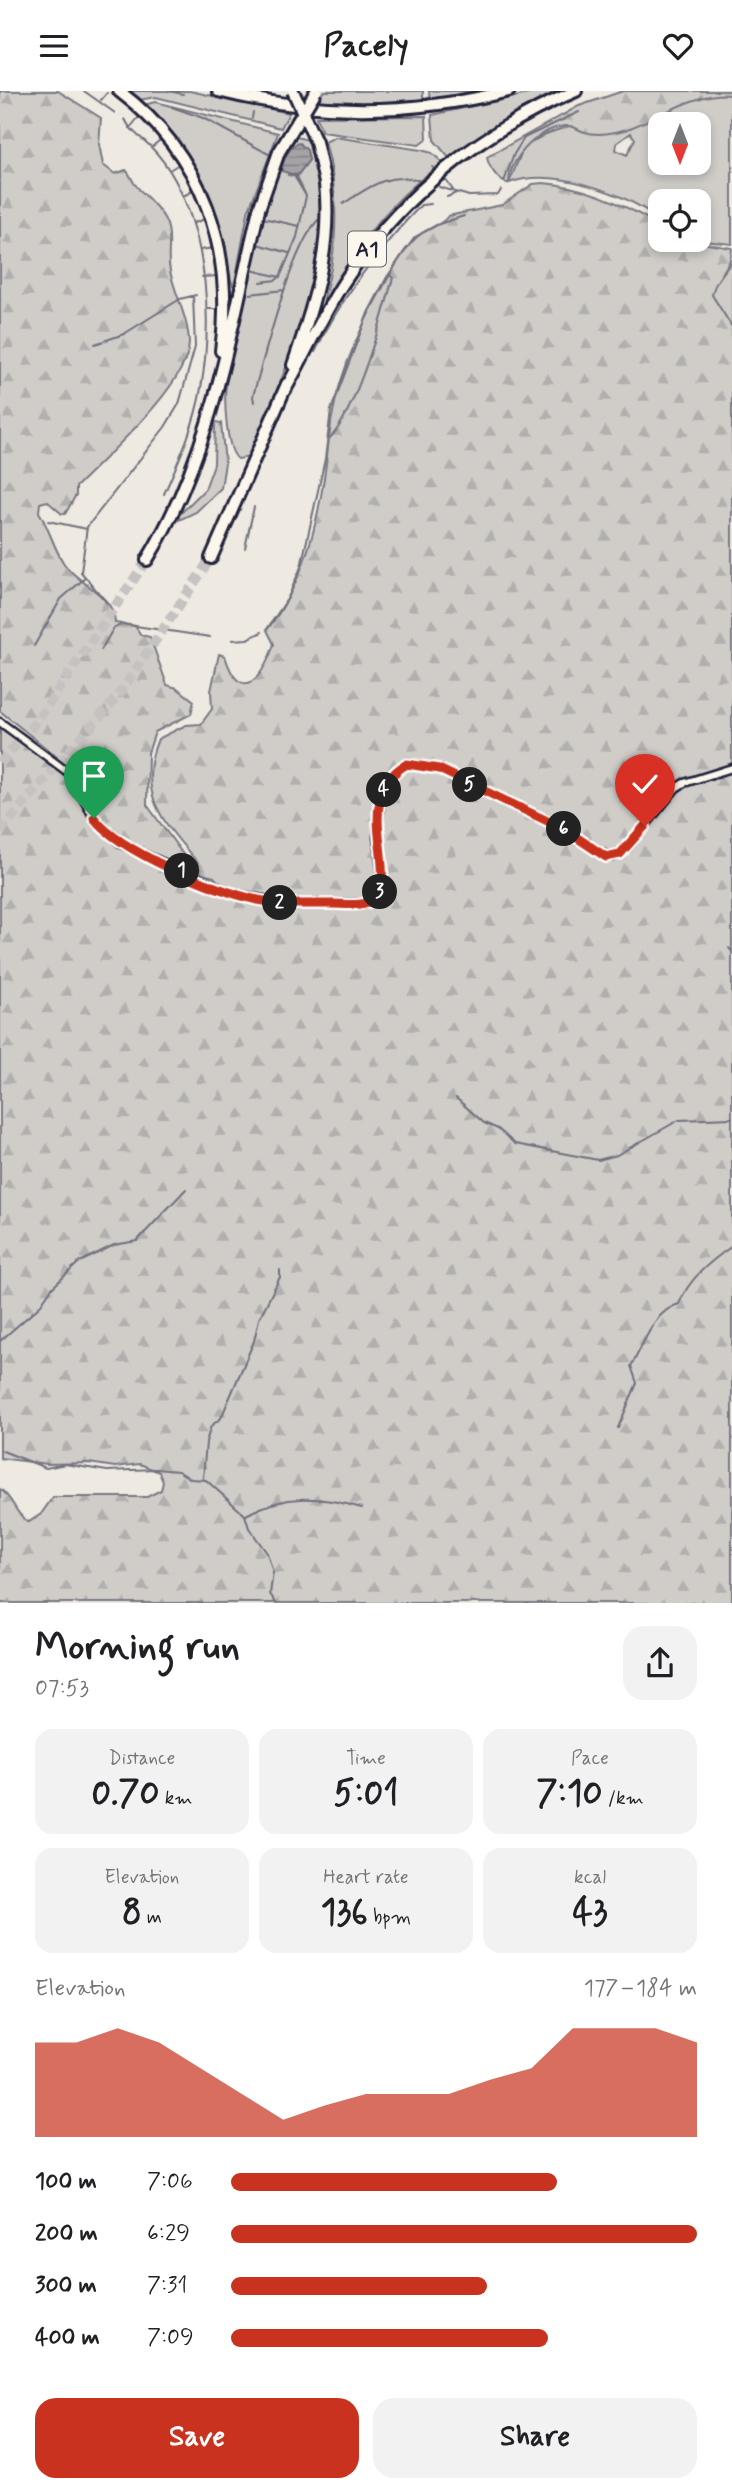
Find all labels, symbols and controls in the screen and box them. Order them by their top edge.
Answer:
text: Pacely [323,25,409,67]
icon: menu [35,27,73,65]
icon: heart [659,27,697,65]
north arrow [648,112,710,175]
map controls [648,112,711,252]
button: locate [648,189,711,252]
road number: A1 [348,231,386,267]
pin [64,746,124,818]
pin [615,754,675,826]
icon: arrive [75,757,113,795]
icon: check [626,765,664,803]
pin: 5 [452,767,488,803]
text: 5 [464,772,475,797]
pin: 4 [366,773,402,807]
text: 4 [378,777,389,802]
pin: 6 [546,811,582,847]
text: 6 [559,816,568,841]
pin: 1 [164,853,200,889]
text: 1 [177,858,186,883]
pin: 3 [362,875,398,909]
text: 3 [375,879,384,904]
pin: 2 [262,885,298,921]
text: 2 [275,890,284,915]
text: Morning run [35,1623,240,1672]
button: share [623,1626,697,1700]
text: 07:53 [35,1674,89,1704]
text: Distance [109,1746,175,1771]
text: Time [346,1746,386,1771]
text: Pace [571,1746,609,1771]
text: 0.70 [92,1771,160,1817]
text: 5:01 [334,1771,398,1817]
text: 7:10 [536,1771,603,1817]
text: km [160,1786,192,1811]
text: /km [603,1786,644,1811]
text: Elevation [105,1865,179,1890]
text: Heart rate [323,1865,409,1890]
text: kcal [574,1865,606,1890]
text: 8 [122,1890,142,1936]
text: 136 [321,1890,368,1936]
text: 43 [572,1890,608,1936]
text: m [142,1905,162,1930]
text: bpm [368,1905,411,1930]
text: Elevation [35,1974,126,2004]
text: 177–184 m [584,1974,697,2004]
text: 100 m [35,2167,97,2197]
text: 7:06 [147,2167,193,2197]
text: 200 m [35,2219,98,2249]
text: 6:29 [147,2219,190,2249]
text: 300 m [35,2271,97,2301]
text: 7:31 [147,2271,187,2301]
text: 400 m [35,2323,100,2353]
text: 7:09 [147,2323,194,2353]
button: Save [35,2398,359,2478]
button: Share [373,2398,697,2478]

